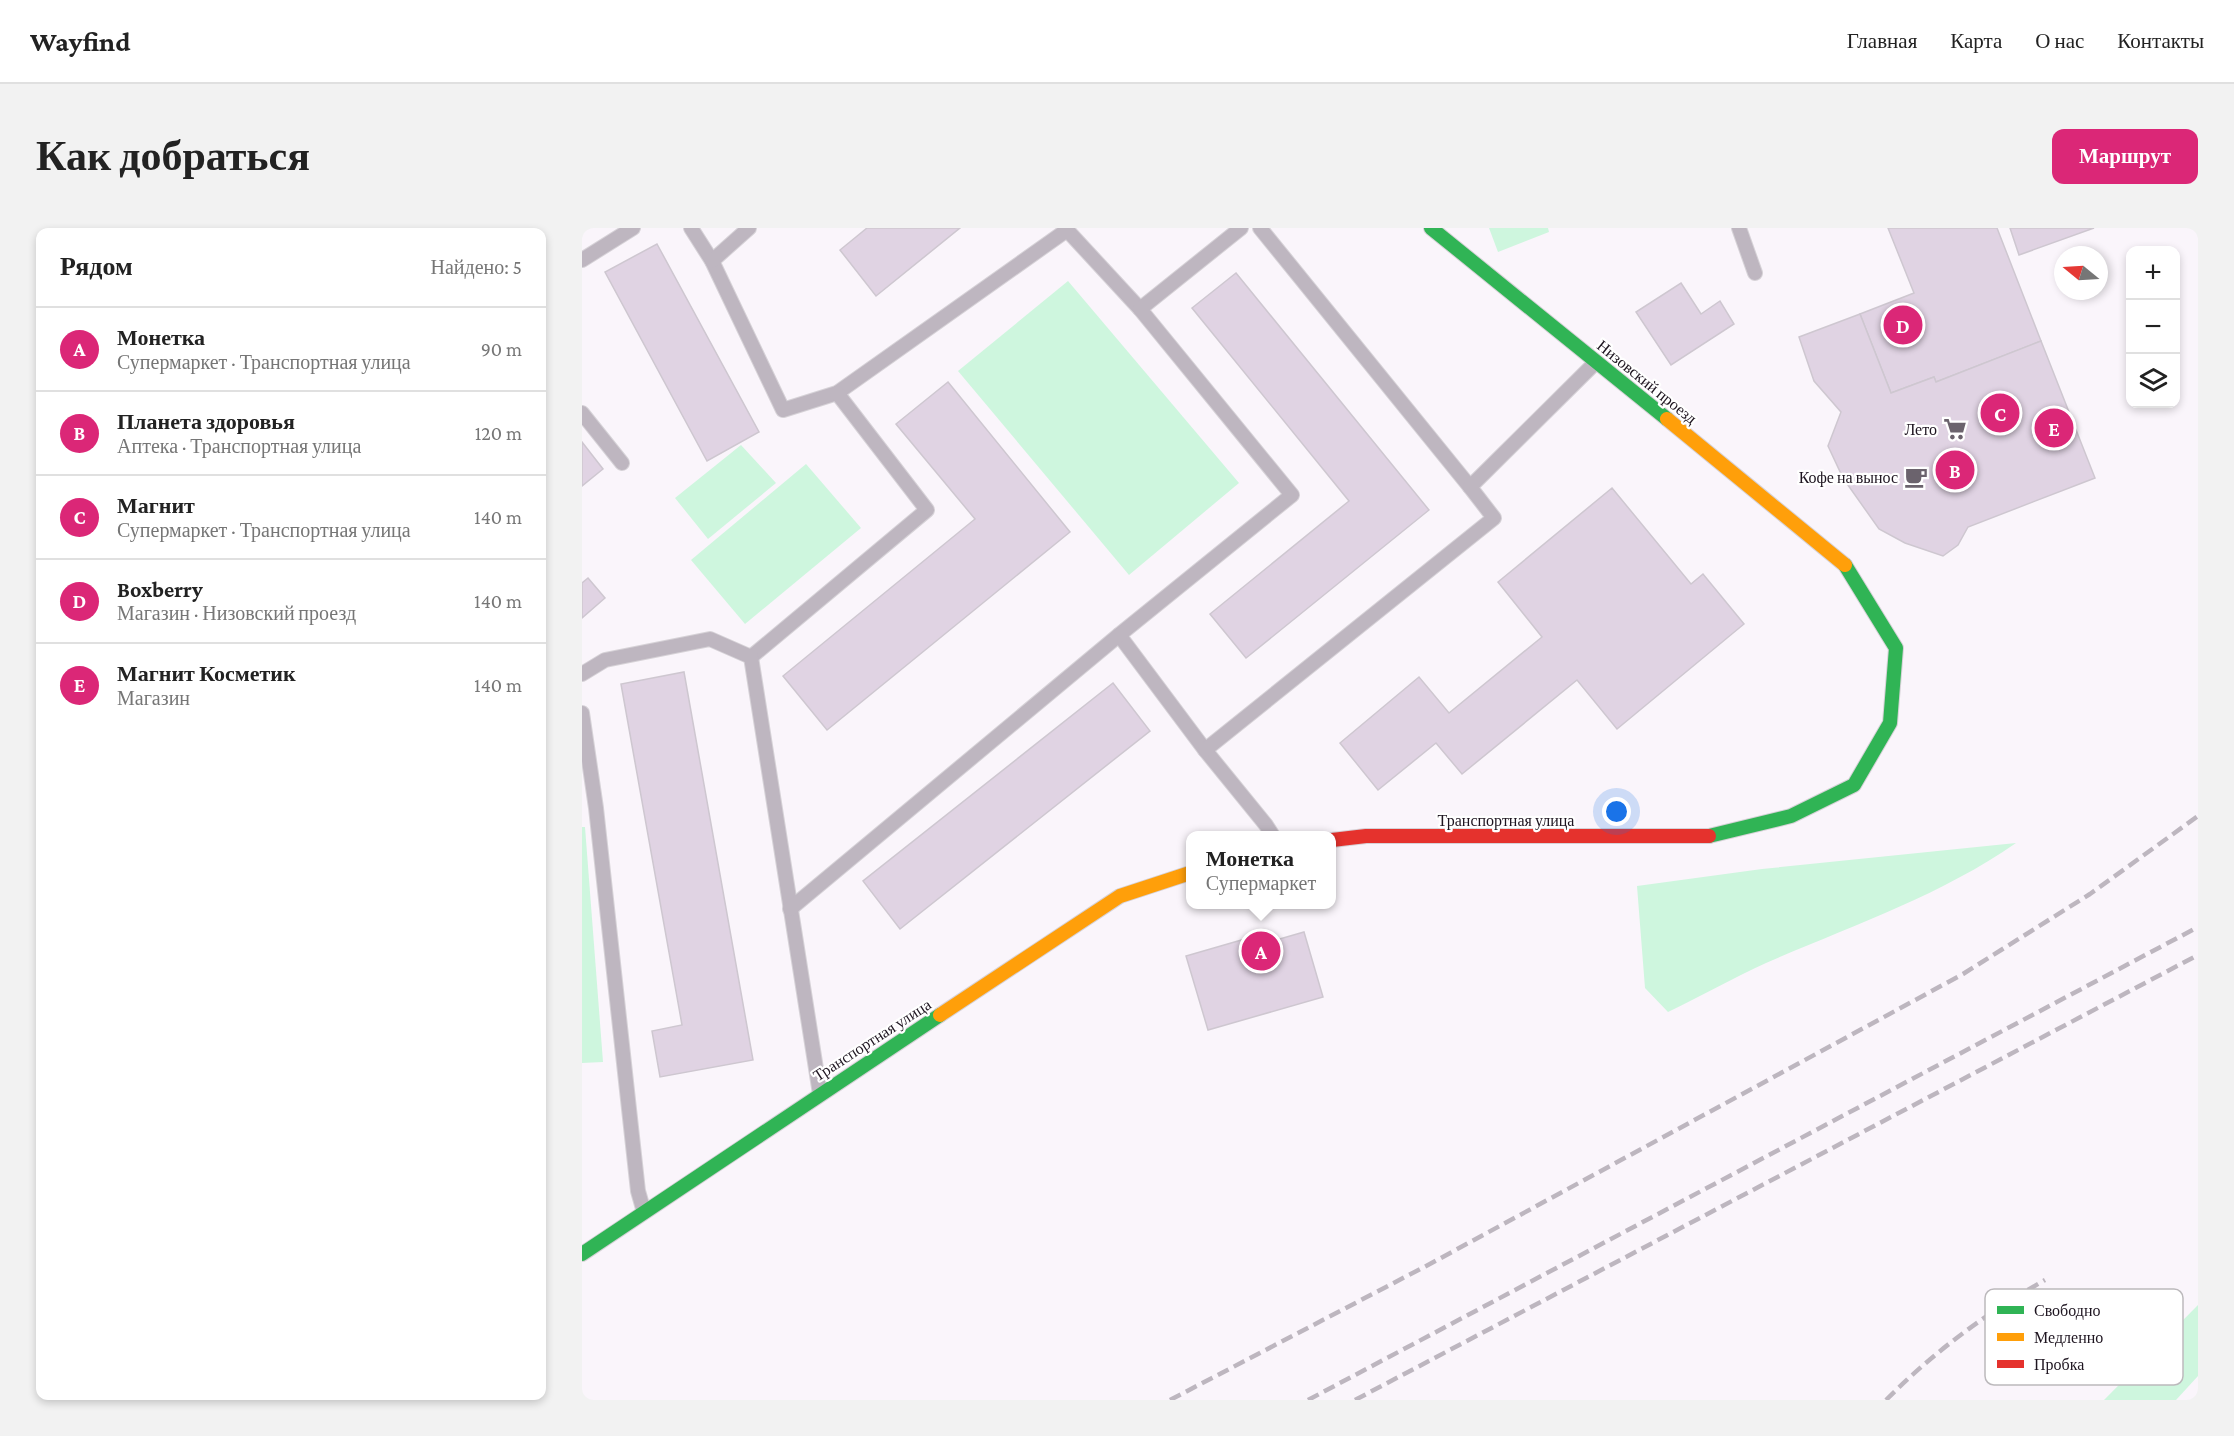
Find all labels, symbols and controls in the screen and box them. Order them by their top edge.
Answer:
text: Wayfind [30,26,131,57]
text: Главная [1847,29,1917,53]
text: Карта [1950,29,2002,53]
text: О нас [2035,29,2084,53]
text: Контакты [2117,29,2204,53]
button: Маршрут [2052,129,2198,184]
text: Как добраться [36,132,310,179]
north arrow [2054,246,2108,300]
map controls [2126,246,2180,408]
button: + [2126,246,2180,300]
text: Рядом [60,252,133,281]
text: Найдено: 5 [430,256,522,278]
button: − [2126,300,2180,354]
pin: D [1884,302,1922,348]
text: Монетка [117,325,205,350]
street label: Низовский проезд [1593,337,1700,428]
text: A [74,338,85,360]
text: 90 m [481,338,522,360]
text: Супермаркет · Транспортная улица [117,351,411,373]
button: layers [2126,354,2180,408]
pin: C [1980,390,2020,435]
pin: E [2034,406,2074,450]
text: Планета здоровья [117,409,295,434]
supermarket icon: Лето [1942,416,1968,442]
place label: Лето [1904,421,1937,438]
text: B [74,422,85,444]
text: 120 m [475,422,522,444]
text: Аптека · Транспортная улица [117,435,361,457]
pin: B [1936,448,1974,492]
cafe icon: Кофе на вынос [1903,464,1929,490]
place label: Кофе на вынос [1799,469,1898,487]
text: Магнит [117,493,195,518]
text: C [73,506,86,528]
text: 140 m [474,506,522,528]
text: Супермаркет · Транспортная улица [117,519,411,541]
text: Boxberry [117,577,203,602]
text: D [73,590,86,612]
text: 140 m [474,590,522,612]
text: Магазин · Низовский проезд [117,602,356,624]
text: Магнит Косметик [117,661,296,686]
text: E [74,674,85,696]
text: 140 m [474,674,522,696]
text: Магазин [117,687,190,709]
your location [1602,797,1631,826]
street label: Транспортная улица [1438,812,1574,830]
popup [1186,831,1336,909]
text: Монетка [1206,846,1294,871]
text: Супермаркет [1206,872,1316,894]
pin: A [1242,928,1280,974]
street label: Транспортная улица [810,996,935,1085]
legend [1985,1289,2183,1385]
text: Свободно [2034,1302,2101,1320]
text: Медленно [2034,1329,2103,1347]
text: Пробка [2034,1356,2084,1374]

